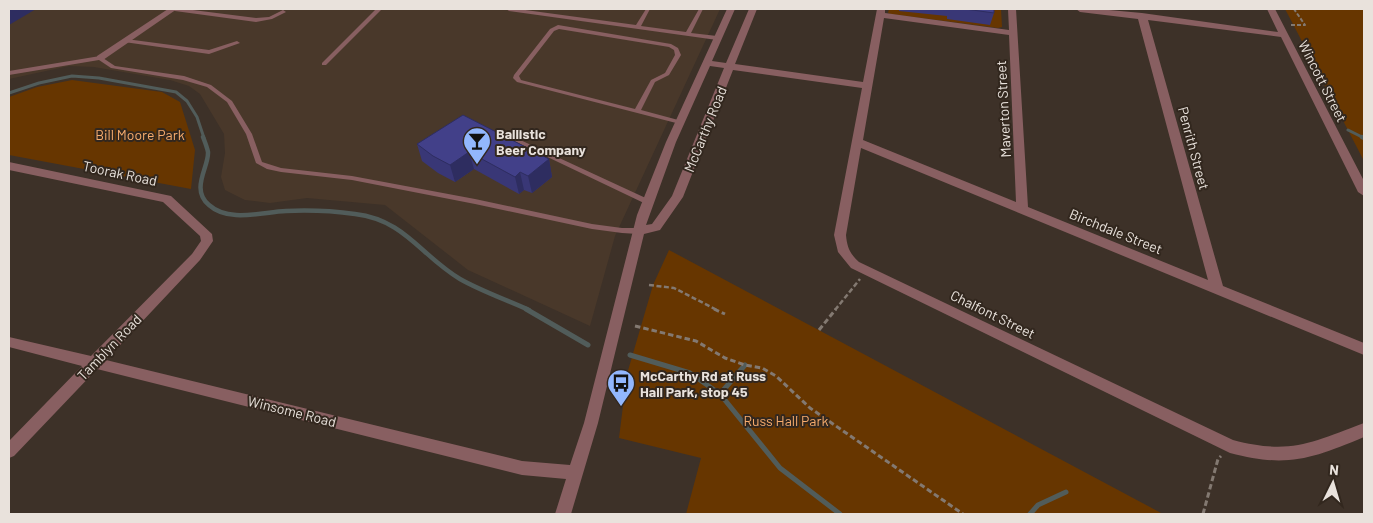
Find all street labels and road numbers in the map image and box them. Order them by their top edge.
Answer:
street label: Wincott Street [1295,37,1351,125]
street label: Maverton Street [992,60,1014,158]
street label: McCarthy Road [680,84,730,174]
street label: Penrith Street [1175,105,1213,191]
street label: Toorak Road [81,157,159,189]
street label: Birchdale Street [1067,205,1165,257]
street label: Chalfont Street [948,286,1038,342]
street label: Tamblyn Road [73,310,145,384]
street label: Winsome Road [246,392,338,430]

